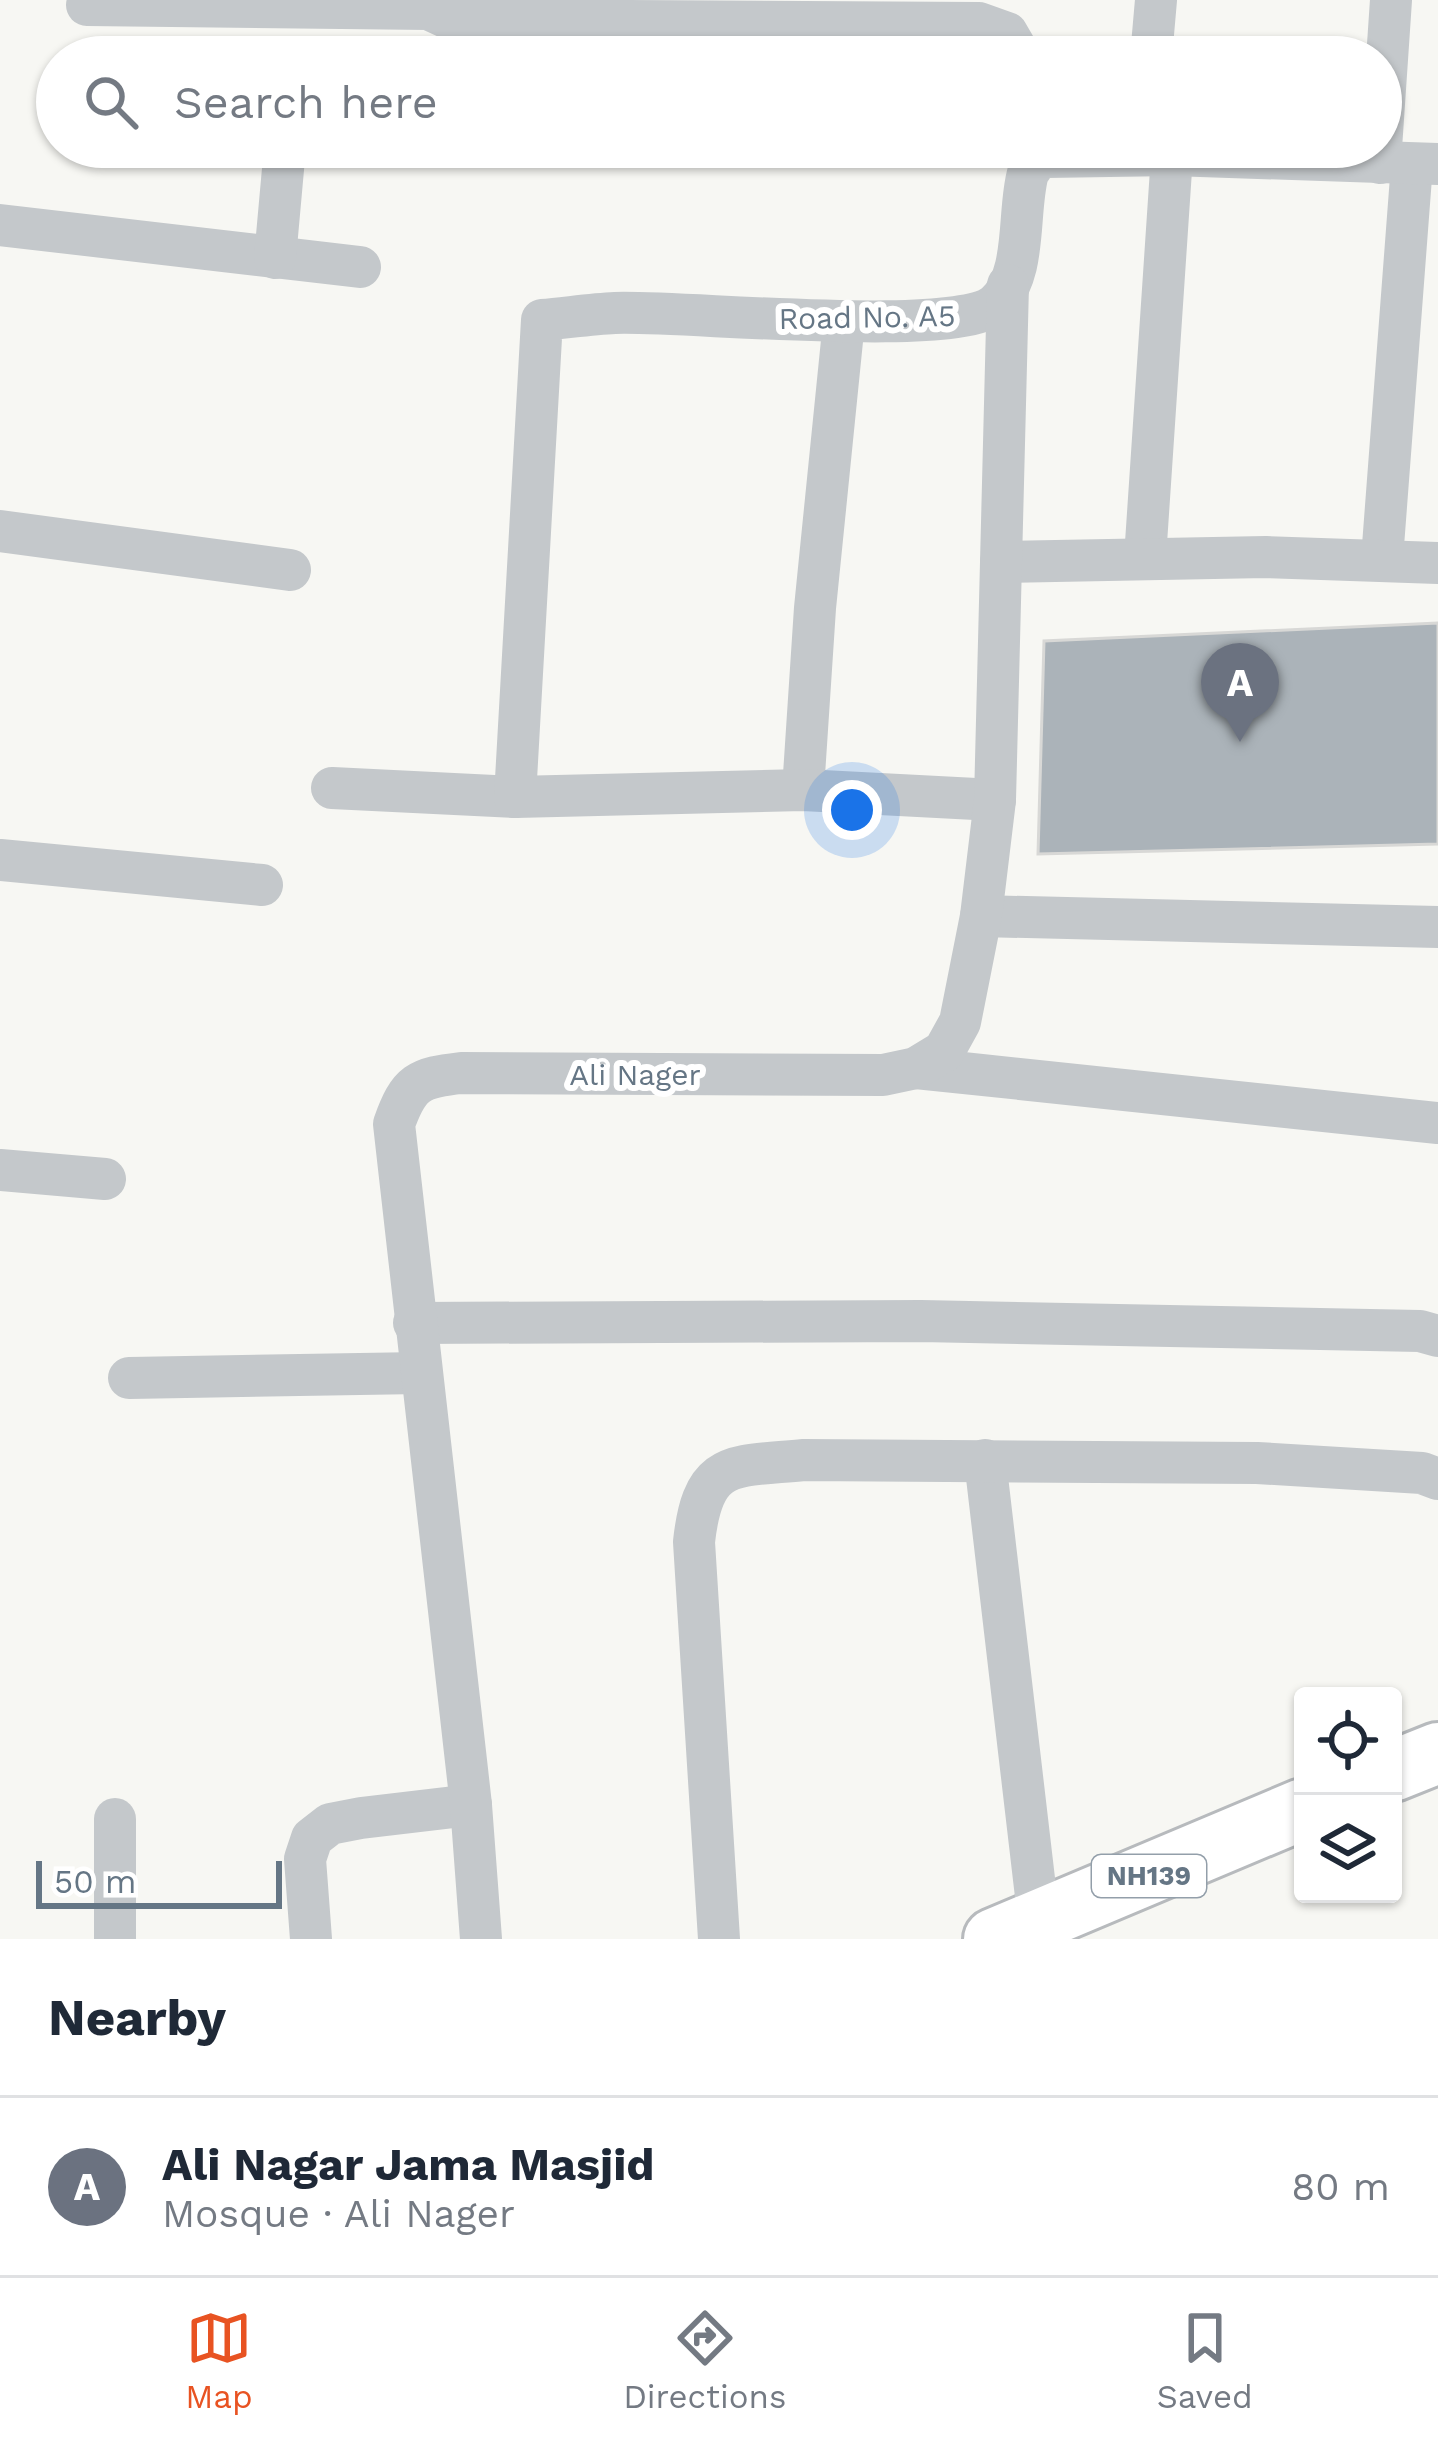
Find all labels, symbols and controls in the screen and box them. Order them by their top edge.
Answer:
search box [36,36,1402,168]
icon: search [78,69,144,135]
text: Search here [174,76,438,129]
street label: Road No. A5 [778,298,956,336]
pin: A [1201,643,1279,742]
your location [822,780,882,840]
street label: Ali Nager [569,1057,701,1092]
map controls [1294,1687,1402,1903]
button: locate [1294,1687,1402,1795]
button: layers [1294,1795,1402,1903]
scale bar [36,1855,282,1908]
road number: NH139 [1092,1855,1206,1897]
text: 50 m [54,1862,136,1901]
text: Nearby [48,1988,226,2047]
text: Ali Nagar Jama Masjid [162,2138,654,2191]
text: A [74,2164,100,2209]
text: 80 m [1291,2164,1390,2209]
text: Mosque · Ali Nager [162,2191,515,2236]
tab: Map [185,2305,253,2416]
tab: Directions [623,2305,786,2416]
tab: Saved [1157,2305,1253,2416]

